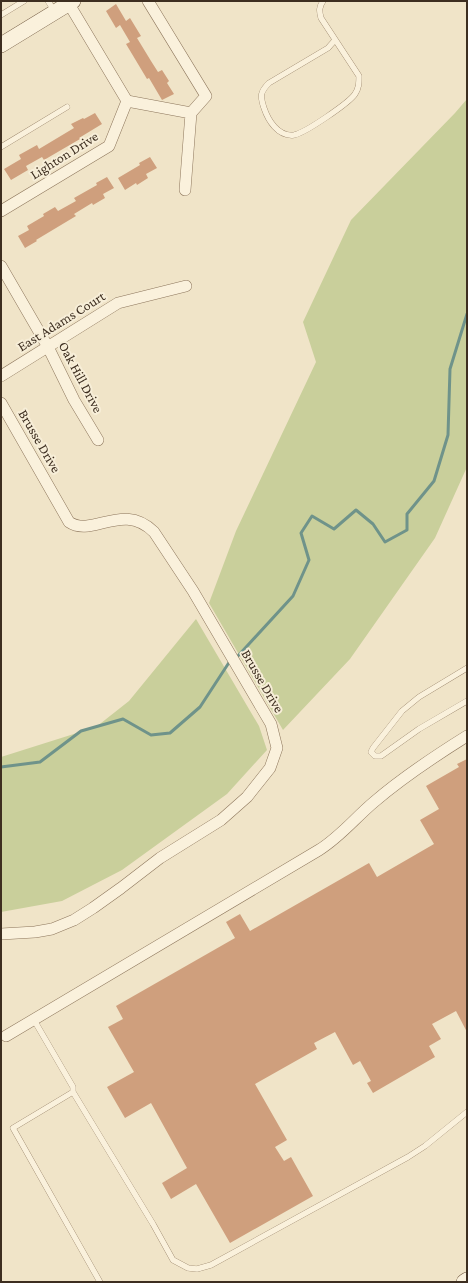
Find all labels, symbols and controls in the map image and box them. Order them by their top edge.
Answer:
street label: Lighton Drive [27,128,101,182]
street label: East Adams Court [14,287,108,354]
street label: Oak Hill Drive [56,339,106,415]
street label: Brusse Drive [16,407,64,475]
street label: Brusse Drive [239,647,287,715]

